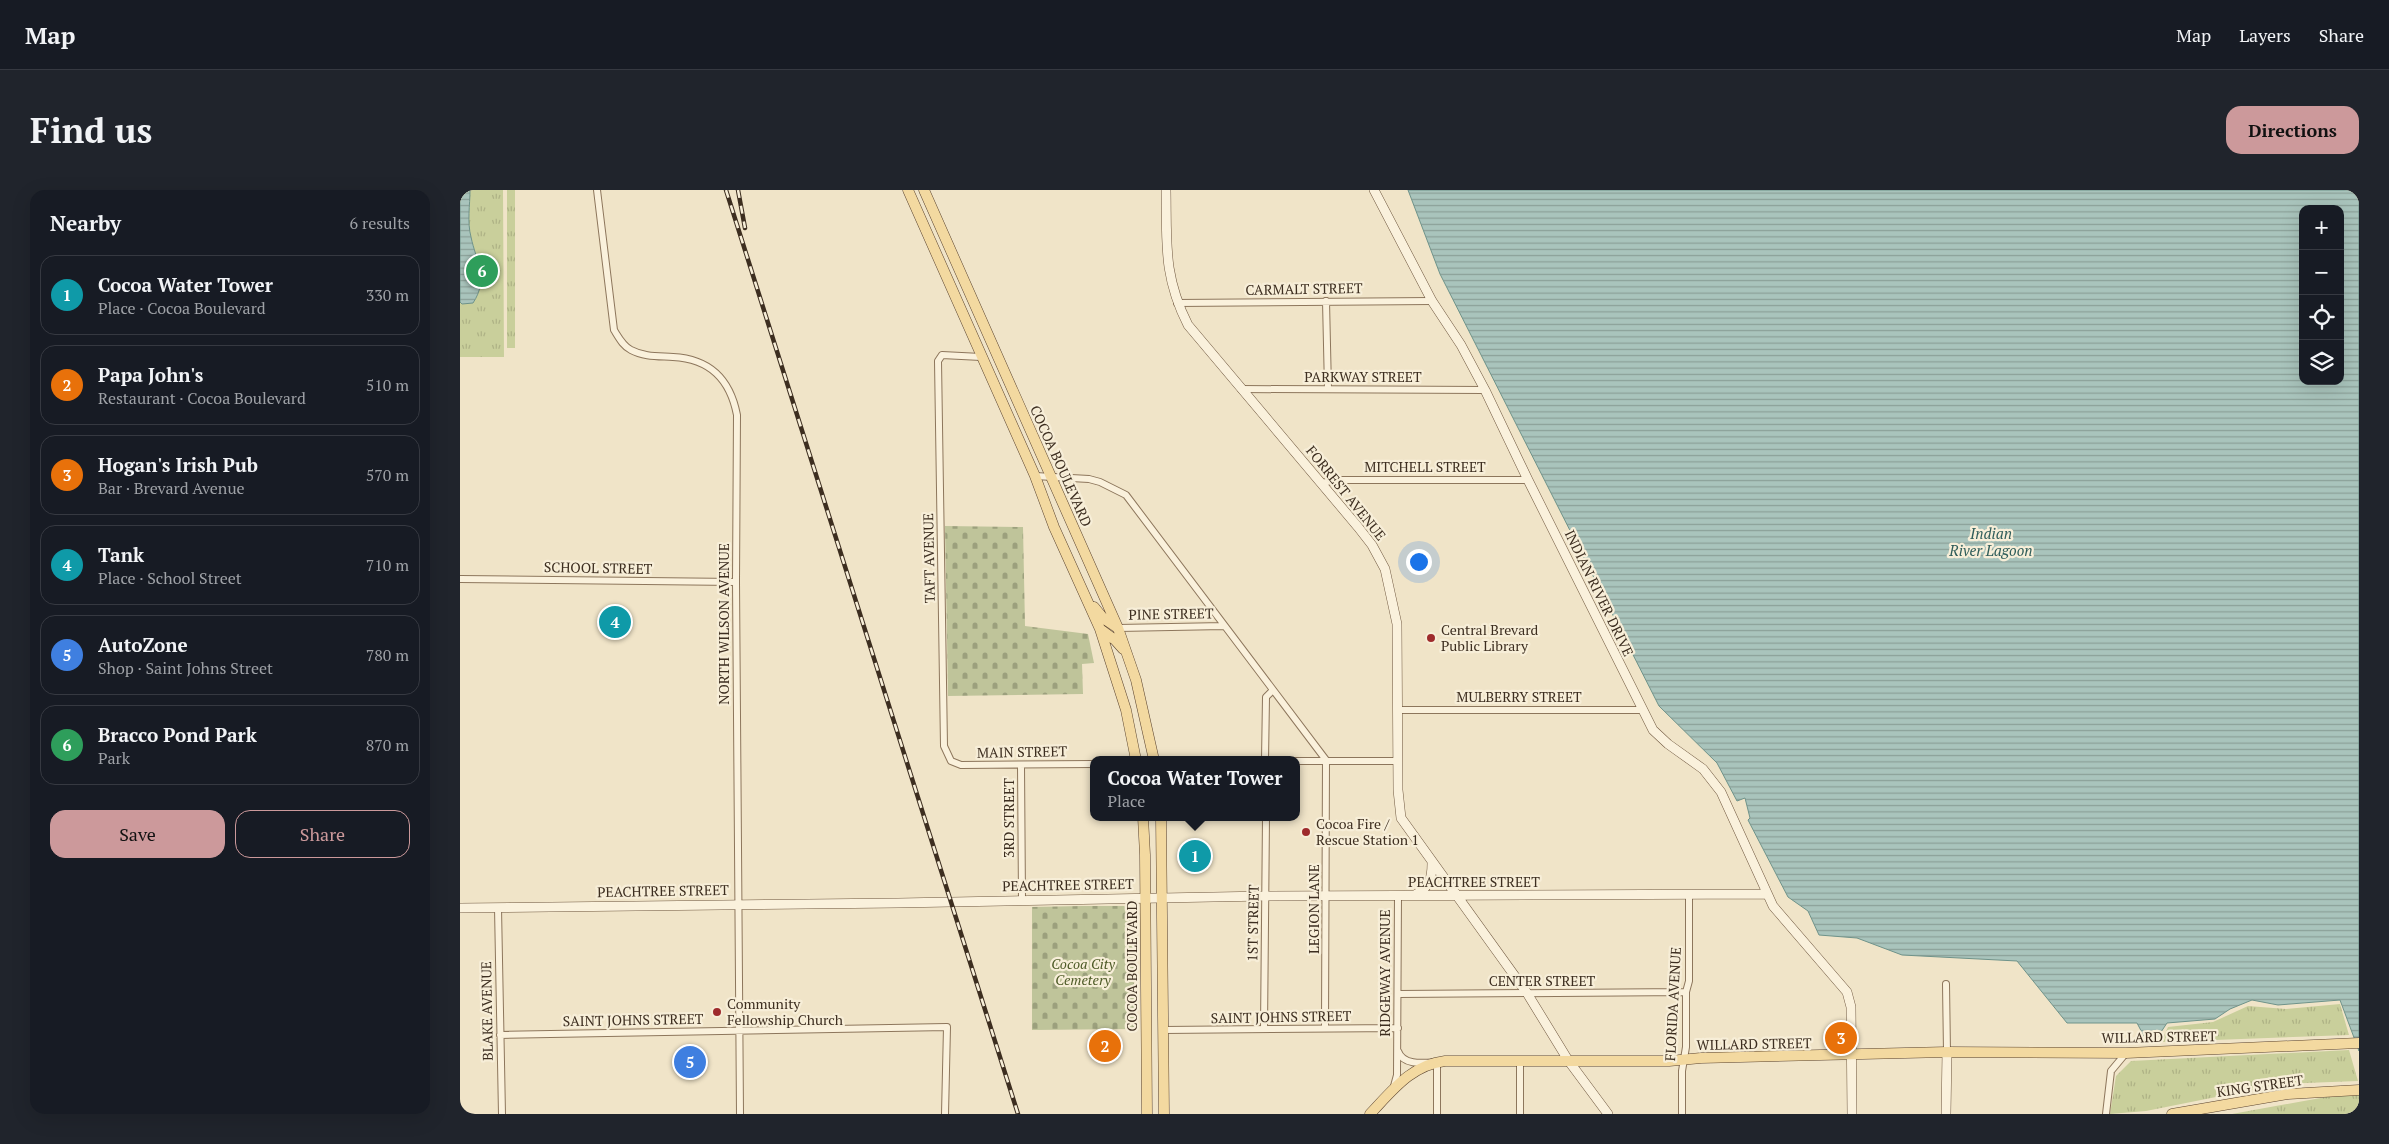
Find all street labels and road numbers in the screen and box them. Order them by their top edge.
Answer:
street label: CARMALT STREET [1245,278,1363,299]
street label: PARKWAY STREET [1304,367,1422,386]
street label: COCOA BOULEVARD [1026,402,1097,529]
street label: FORREST AVENUE [1302,441,1391,544]
street label: MITCHELL STREET [1364,457,1486,476]
street label: TAFT AVENUE [918,513,939,603]
street label: INDIAN RIVER DRIVE [1561,526,1638,659]
street label: NORTH WILSON AVENUE [714,543,733,705]
street label: SCHOOL STREET [544,557,653,578]
street label: PINE STREET [1128,603,1214,624]
street label: MULBERRY STREET [1456,687,1582,706]
street label: MAIN STREET [977,741,1068,762]
street label: 3RD STREET [999,778,1018,858]
street label: LEGION LANE [1304,864,1323,954]
street label: PEACHTREE STREET [1408,872,1540,891]
street label: PEACHTREE STREET [1002,874,1134,895]
street label: PEACHTREE STREET [597,880,729,901]
street label: 1ST STREET [1242,884,1263,962]
street label: COCOA BOULEVARD [1122,901,1141,1031]
street label: RIDGEWAY AVENUE [1375,909,1394,1037]
street label: FLORIDA AVENUE [1660,946,1685,1062]
street label: BLAKE AVENUE [476,961,497,1061]
street label: CENTER STREET [1489,971,1596,990]
street label: SAINT JOHNS STREET [1210,1006,1352,1027]
street label: SAINT JOHNS STREET [562,1009,704,1030]
street label: WILLARD STREET [2101,1026,2217,1047]
street label: WILLARD STREET [1696,1033,1812,1054]
street label: KING STREET [2215,1070,2305,1101]

